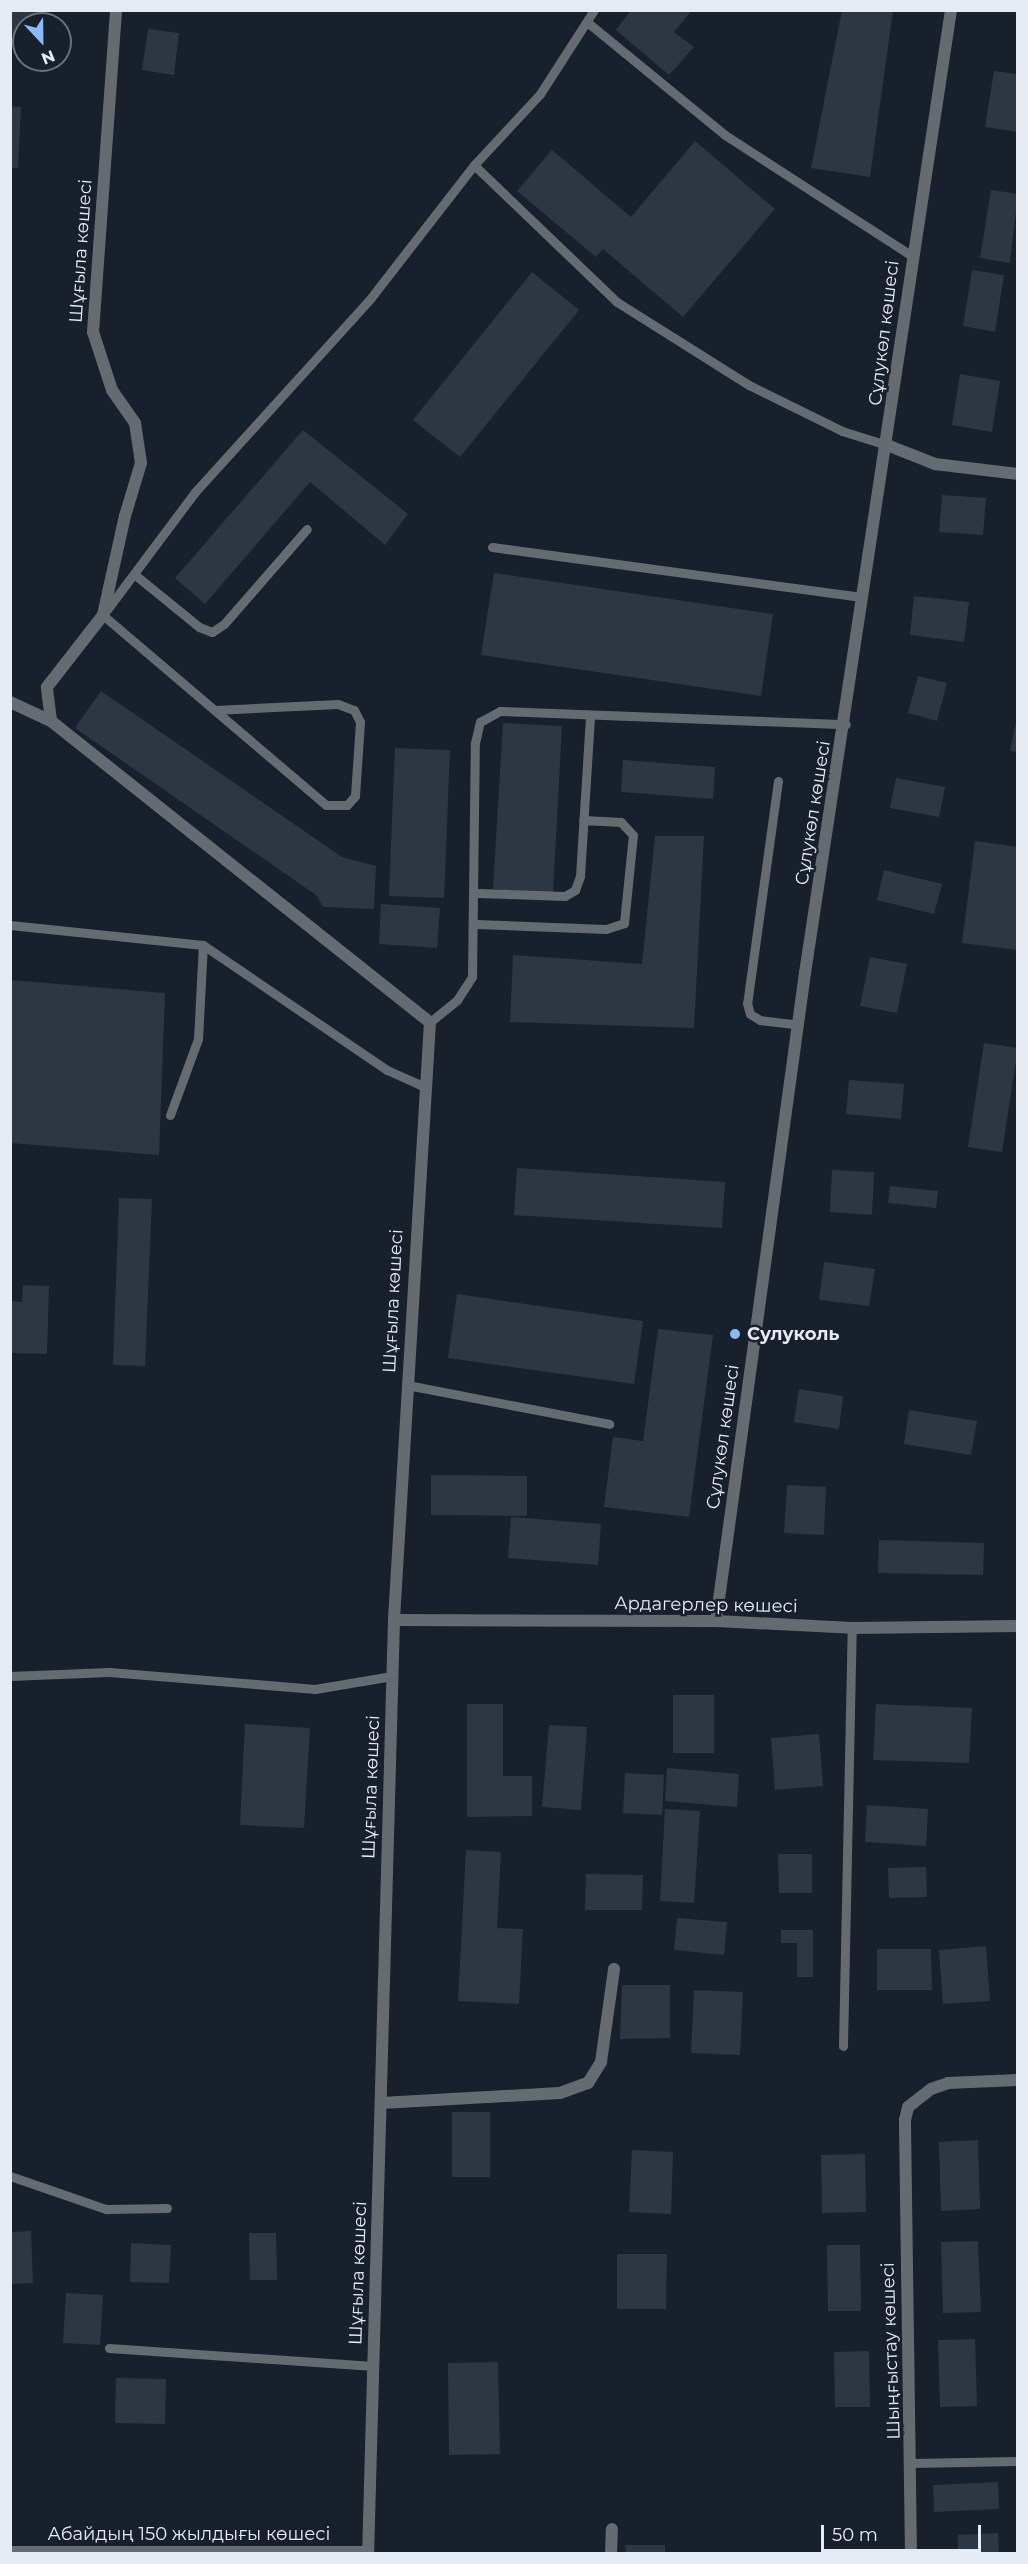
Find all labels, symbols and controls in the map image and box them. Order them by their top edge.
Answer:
north arrow [12,12,72,72]
text: N [39,46,58,69]
street label: Шұғыла көшесі [65,178,97,324]
street label: Сұлукөл көшесі [864,259,904,407]
street label: Сұлукөл көшесі [791,739,835,887]
street label: Шұғыла көшесі [378,1229,408,1373]
place label: Сулуколь [747,1323,839,1345]
marker: Сулуколь [728,1327,742,1341]
street label: Сұлукөл көшесі [702,1363,744,1511]
street label: Ардагерлер көшесі [614,1593,798,1617]
street label: Шұғыла көшесі [358,1715,384,1859]
street label: Шұғыла көшесі [345,2201,371,2345]
street label: Шыңғыстау көшесі [877,2262,905,2440]
scale bar [824,2513,984,2551]
street label: Абайдың 150 жылдығы көшесі [48,2523,330,2545]
text: 50 m [832,2524,878,2546]

